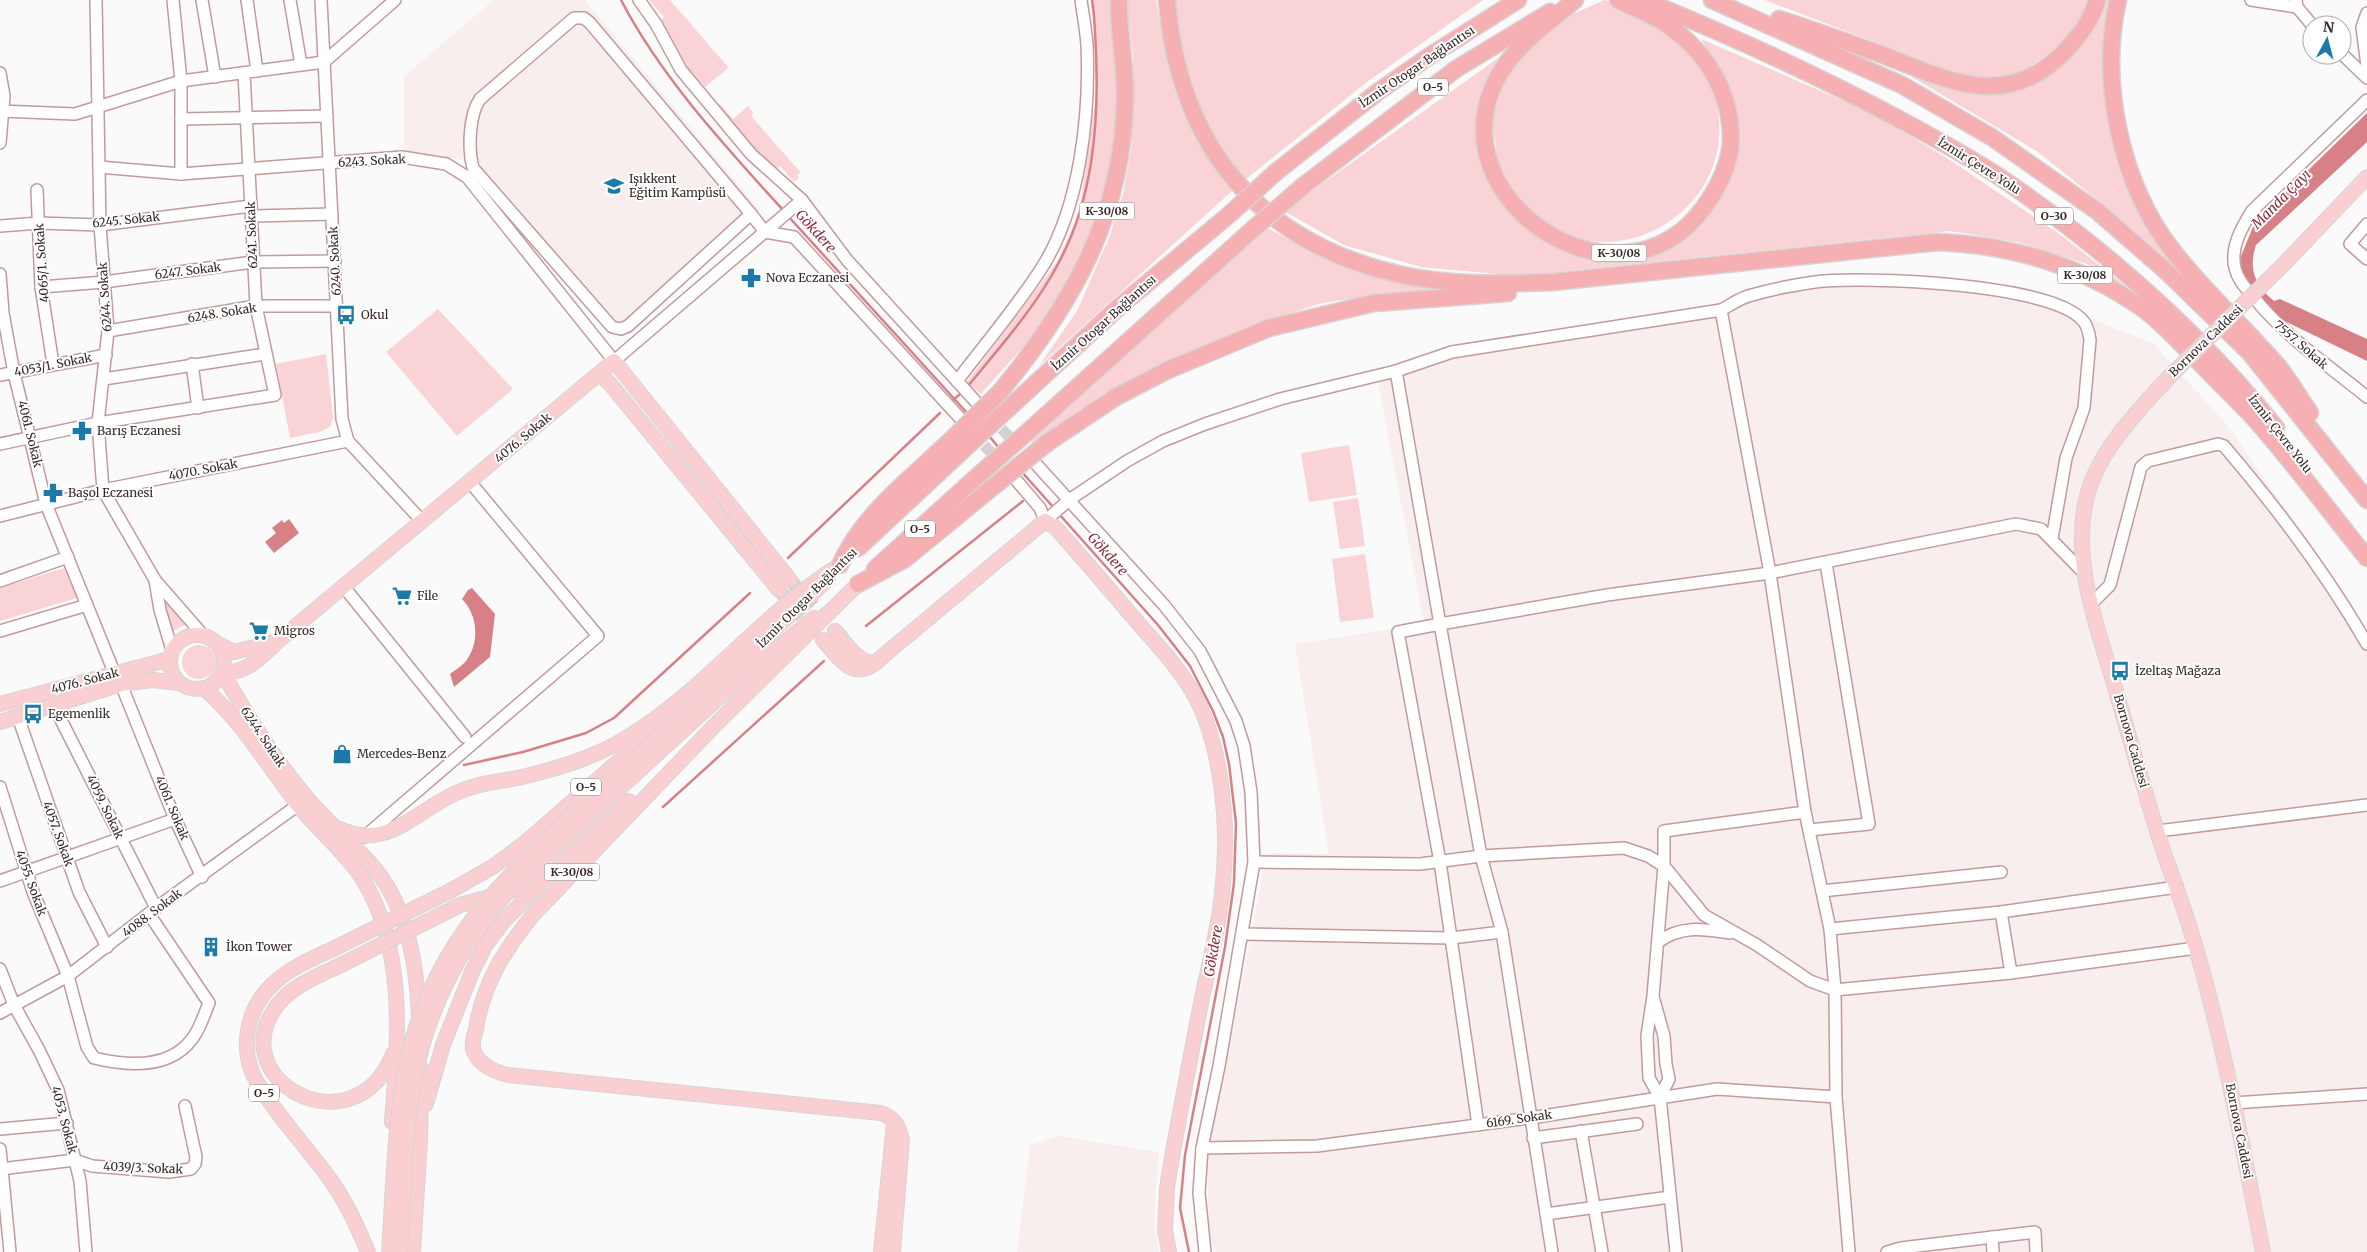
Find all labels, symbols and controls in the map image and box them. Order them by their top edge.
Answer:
north arrow [2302,15,2352,65]
text: N [2322,17,2335,37]
street label: İzmir Otogar Bağlantısı [1356,22,1477,111]
road number: O-5 [1418,78,1448,95]
street label: İzmir Çevre Yolu [1935,134,2024,197]
street label: 6243. Sokak [338,151,407,170]
water label: Manda Çayı [2247,165,2315,233]
place label: Işıkkent Eğitim Kampüsü [629,171,726,200]
school or university icon: Işıkkent Eğitim Kampüsü [603,175,625,197]
street label: 6241. Sokak [243,201,260,269]
road number: K-30/08 [1080,202,1134,220]
water label: Gökdere [792,206,840,256]
street label: 6245. Sokak [91,208,161,231]
road number: O-30 [2035,208,2073,225]
street label: 4065/1. Sokak [31,222,52,303]
street label: 6240. Sokak [325,225,344,296]
road number: K-30/08 [1592,244,1646,262]
street label: 6247. Sokak [154,259,222,282]
street label: 6244. Sokak [95,261,114,332]
road number: K-30/08 [2058,266,2112,284]
pharmacy icon: Nova Eczanesi [740,267,762,289]
place label: Nova Eczanesi [766,270,849,285]
street label: İzmir Otogar Bağlantısı [1048,272,1159,374]
street label: 6248. Sokak [186,300,258,325]
street label: Bornova Caddesi [2166,302,2246,380]
bus stop icon: Okul [335,304,357,326]
place label: Okul [361,307,389,322]
street label: 7557. Sokak [2271,317,2332,372]
street label: 4053/1. Sokak [13,350,93,379]
street label: İzmir Çevre Yolu [2245,392,2316,476]
street label: 4061. Sokak [15,399,46,469]
street label: 4076. Sokak [491,409,554,466]
pharmacy icon: Barış Eczanesi [71,420,93,442]
place label: Barış Eczanesi [97,423,181,438]
street label: 4070. Sokak [167,455,239,484]
pharmacy icon: Başol Eczanesi [42,482,64,504]
place label: Başol Eczanesi [68,485,153,500]
road number: O-5 [905,520,935,538]
water label: Gökdere [1084,529,1132,579]
street label: İzmir Otogar Bağlantısı [753,544,860,651]
supermarket icon: File [391,585,413,607]
place label: File [417,588,438,603]
supermarket icon: Migros [248,620,270,642]
place label: Migros [274,623,315,638]
bus stop icon: İzeltaş Mağaza [2109,660,2131,682]
place label: İzeltaş Mağaza [2135,663,2221,678]
street label: 4076. Sokak [49,664,121,697]
street label: Bornova Caddesi [2111,692,2152,789]
bus stop icon: Egemenlik [22,703,44,725]
street label: 6244. Sokak [238,704,289,770]
place label: Egemenlik [48,706,111,721]
shop icon: Mercedes-Benz [331,743,353,765]
place label: Mercedes-Benz [357,746,447,761]
street label: 4059. Sokak [84,772,128,842]
street label: 4061. Sokak [152,773,193,843]
road number: O-5 [571,779,601,796]
street label: 4057. Sokak [40,799,77,869]
street label: 4055. Sokak [13,848,50,918]
road number: K-30/08 [544,864,600,880]
street label: 4088. Sokak [119,885,185,940]
water label: Gökdere [1200,924,1226,978]
building icon: İkon Tower [200,936,222,958]
place label: İkon Tower [226,939,293,954]
street label: Bornova Caddesi [2223,1082,2256,1180]
street label: 4053. Sokak [48,1084,81,1156]
road number: O-5 [249,1084,279,1102]
street label: 6169. Sokak [1485,1106,1553,1131]
street label: 4039/3. Sokak [103,1159,184,1176]

